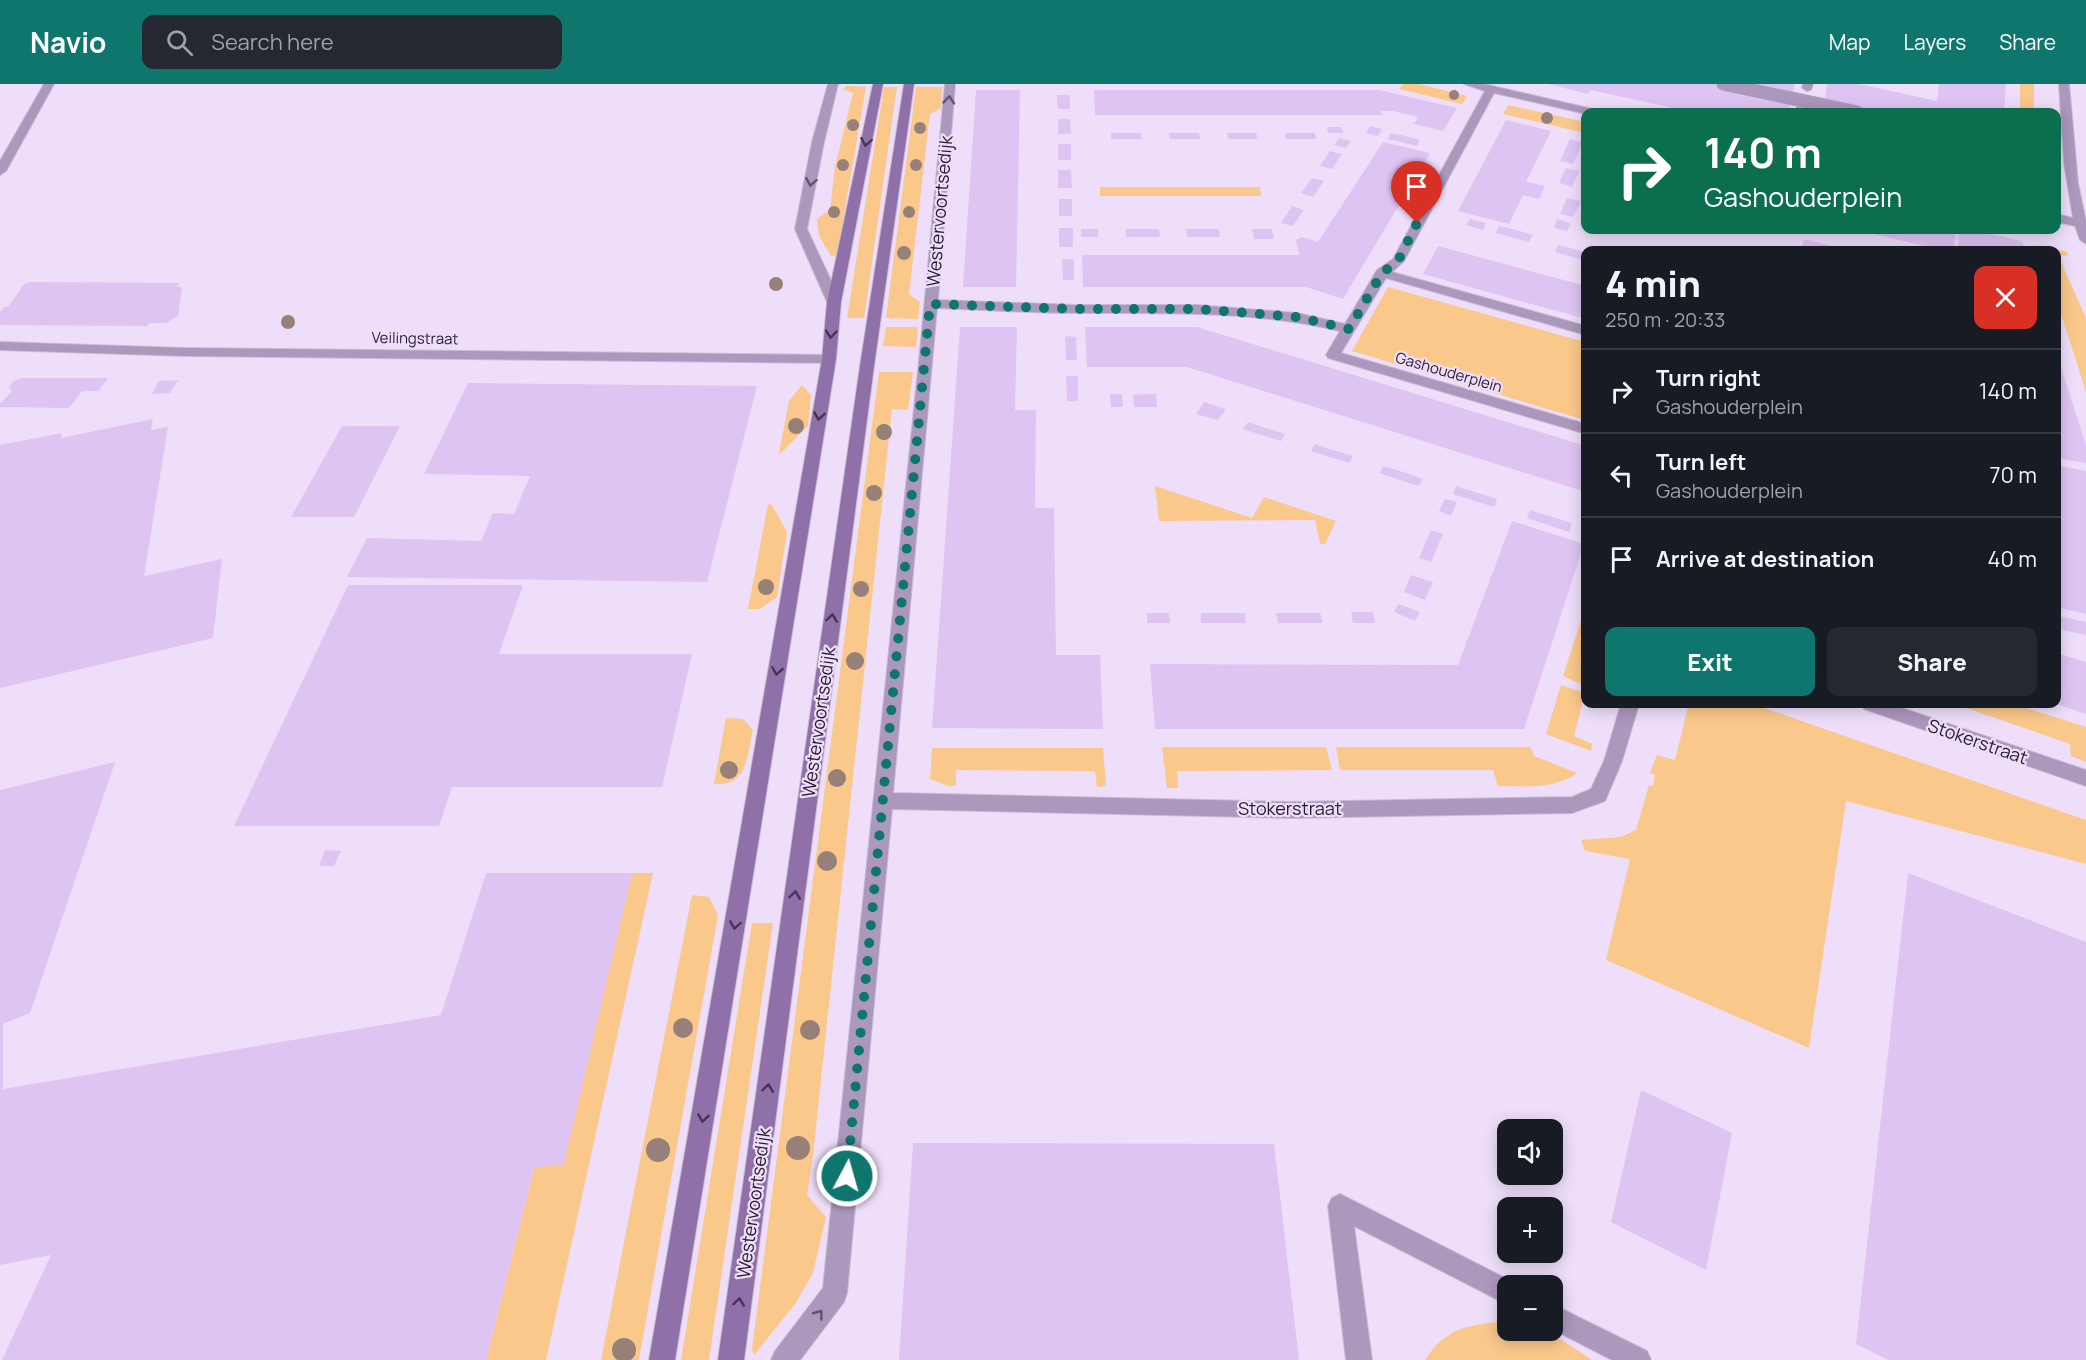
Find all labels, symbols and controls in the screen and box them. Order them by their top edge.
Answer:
search box [142,15,562,69]
text: Navio [30,23,106,61]
icon: search [163,26,196,59]
text: Search here [211,27,334,57]
text: Map [1829,28,1870,56]
text: Layers [1903,28,1966,56]
text: Share [1999,28,2056,56]
one-way arrow [942,96,955,105]
text: 140 m [1704,123,1822,181]
icon: right [1605,132,1683,210]
street label: Westervoortsedijk [920,133,958,288]
one-way arrow [860,137,873,147]
pin [1391,161,1442,223]
icon: arrive [1400,170,1433,203]
one-way arrow [805,177,818,187]
text: Gashouderplein [1704,178,1902,215]
text: 4 min [1605,259,1701,308]
button: close [1974,266,2037,329]
text: 250 m · 20:33 [1605,306,1725,333]
street label: Veilingstraat [371,327,459,349]
one-way arrow [825,330,838,339]
street label: Gashouderplein [1393,347,1505,397]
text: Turn right [1656,363,1761,393]
icon: right [1605,375,1638,408]
text: 140 m [1979,376,2037,406]
text: Gashouderplein [1656,393,1803,420]
one-way arrow [814,412,826,421]
text: Turn left [1656,447,1746,477]
icon: left [1605,459,1638,492]
text: 70 m [1989,460,2037,490]
text: Gashouderplein [1656,477,1803,504]
icon: arrive [1605,543,1638,576]
text: Arrive at destination [1656,544,1874,574]
text: 40 m [1988,544,2037,574]
one-way arrow [826,614,838,623]
button: Exit [1605,627,1815,696]
button: Share [1827,627,2037,696]
street label: Westervoortsedijk [796,644,841,799]
one-way arrow [771,665,784,675]
street label: Stokerstraat [1925,713,2031,769]
street label: Stokerstraat [1238,796,1342,820]
one-way arrow [788,890,800,899]
one-way arrow [729,921,741,930]
one-way arrow [762,1083,774,1093]
one-way arrow [697,1113,709,1122]
map controls [1497,1119,1563,1341]
button: sound [1497,1119,1563,1185]
street label: Westervoortsedijk [731,1125,776,1280]
position arrow [815,1144,879,1208]
button: + [1497,1197,1563,1263]
button: − [1497,1275,1563,1341]
one-way arrow [732,1297,745,1307]
one-way arrow [812,1309,823,1320]

